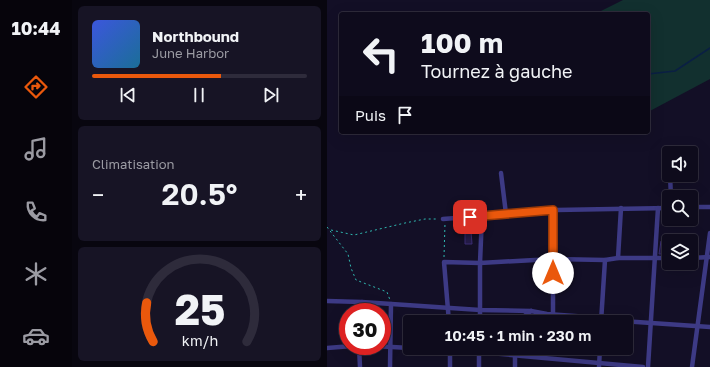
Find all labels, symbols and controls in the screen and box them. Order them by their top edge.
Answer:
text: 10:44 [11,17,61,39]
text: 100 m [421,26,503,59]
text: Northbound [152,27,239,45]
icon: left [355,28,407,80]
text: June Harbor [152,45,229,61]
text: Tournez à gauche [421,60,573,82]
icon: directions [22,73,50,101]
icon: previous [117,84,139,106]
icon: pause [188,84,210,106]
icon: next [260,84,282,106]
icon: arrive [394,104,416,126]
text: Puis [355,106,386,124]
icon: music [22,135,50,163]
map controls [662,146,698,270]
button: sound [662,146,698,182]
text: Climatisation [92,156,174,172]
text: 20.5° [161,176,238,212]
text: − [92,181,104,208]
text: + [295,181,307,208]
button: search [662,190,698,226]
icon: phone [22,198,50,226]
pin [453,200,487,234]
icon: arrive [459,206,481,228]
button: layers [662,234,698,270]
position arrow [532,252,574,294]
icon: climate [22,260,50,288]
text: 25 [174,284,225,334]
speed limit sign: 30 [339,303,391,355]
icon: car [22,322,50,350]
text: 10:45 · 1 min · 230 m [445,326,591,344]
text: km/h [181,331,218,348]

